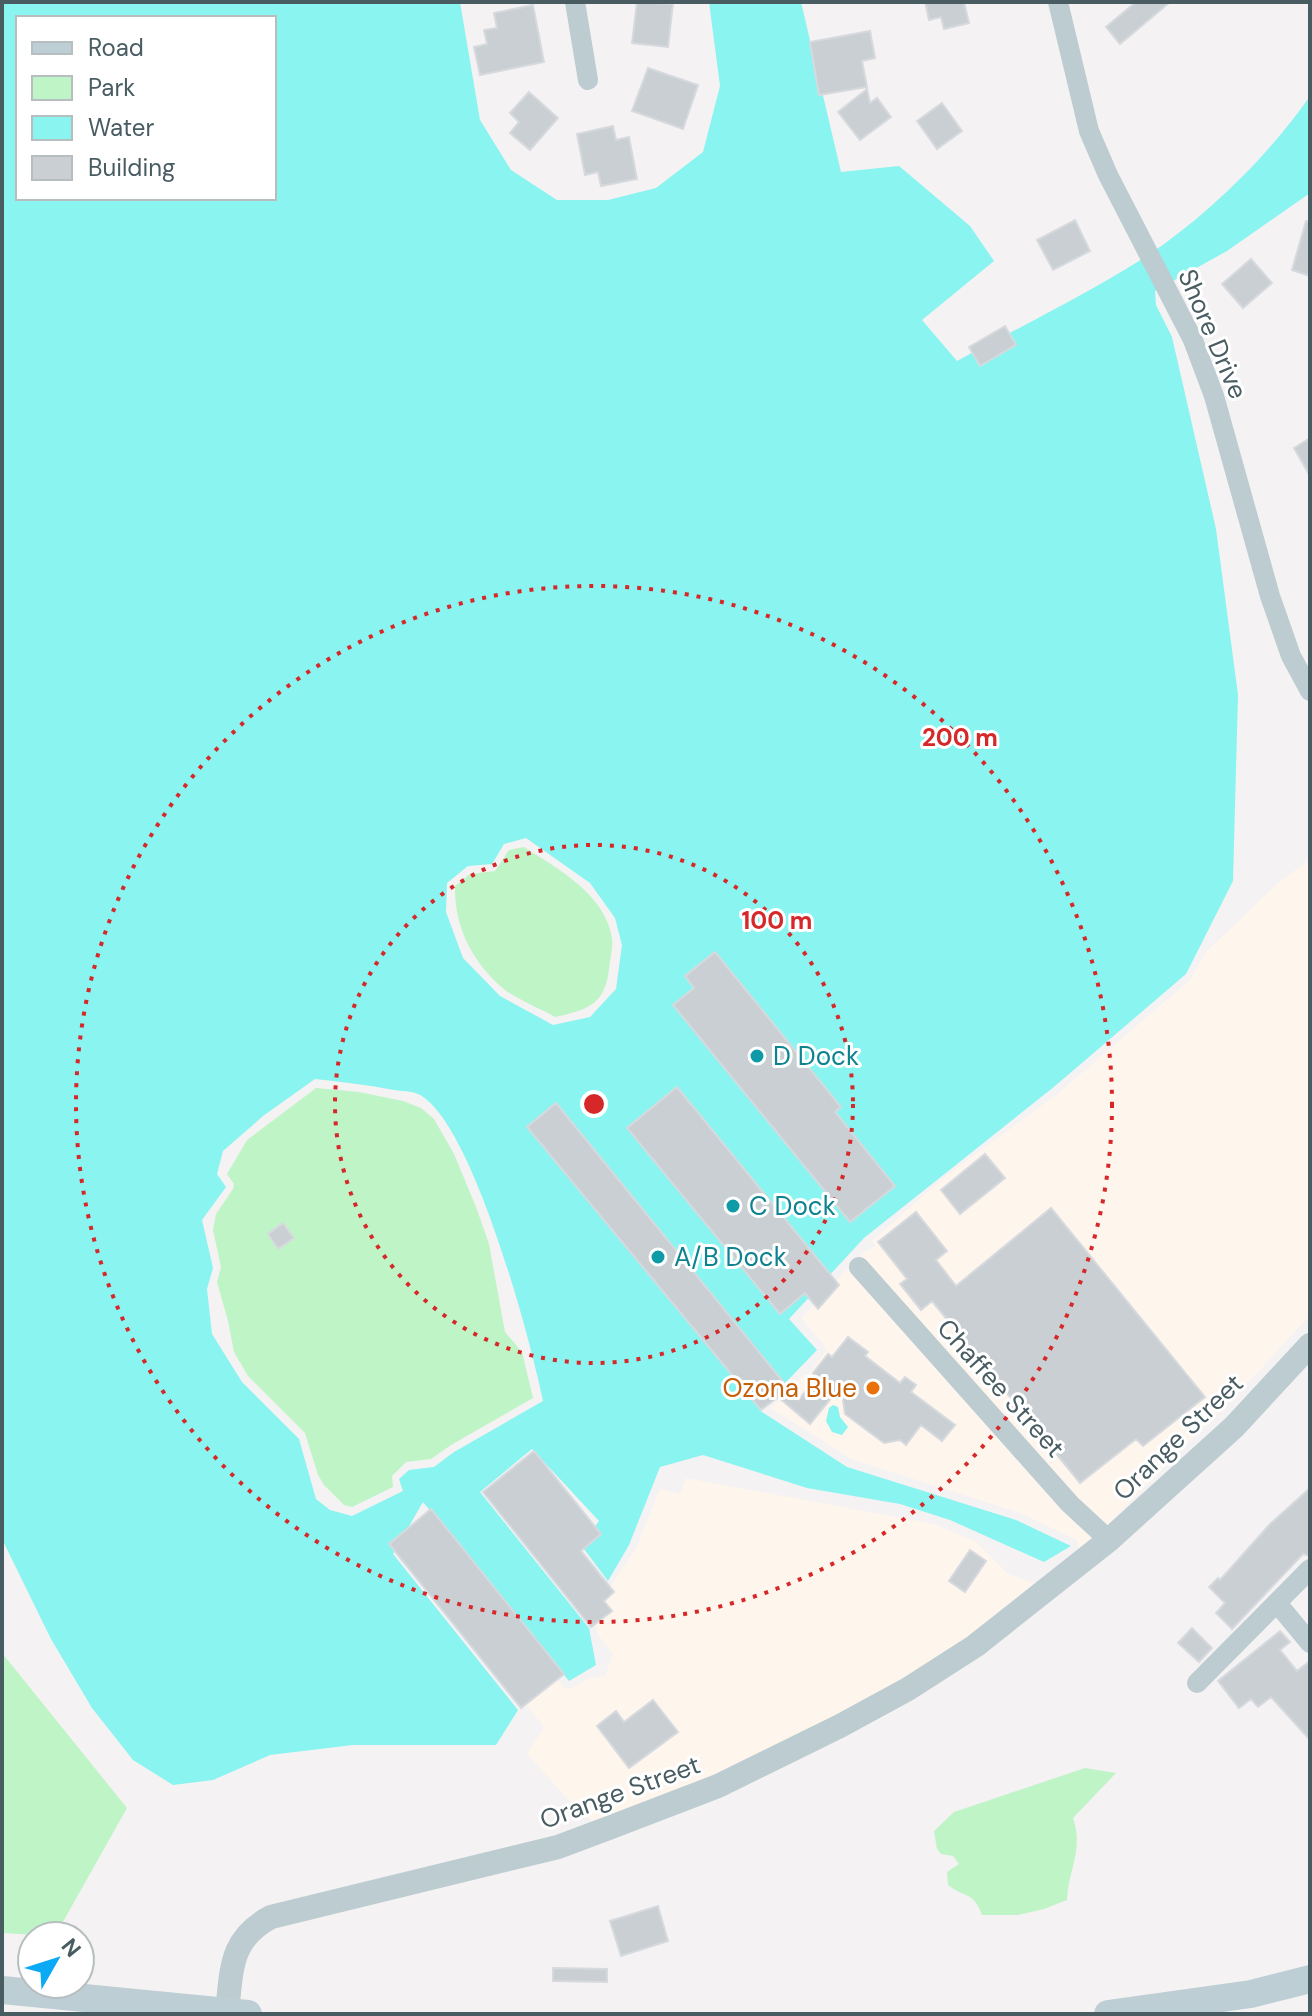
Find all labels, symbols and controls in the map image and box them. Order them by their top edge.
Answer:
legend [16,16,276,200]
text: Road [88,32,144,63]
text: Park [88,72,135,103]
text: Water [88,112,154,143]
text: Building [88,152,175,183]
street label: Shore Drive [1170,264,1256,404]
text: 200 m [922,722,998,753]
text: 100 m [742,905,812,936]
place label: D Dock [773,1039,859,1073]
marker: D Dock [748,1047,766,1065]
centre of rings [580,1090,608,1118]
place label: C Dock [749,1189,836,1223]
marker: C Dock [724,1197,742,1215]
place label: A/B Dock [674,1240,787,1274]
marker: A/B Dock [649,1248,667,1266]
street label: Chaffee Street [930,1312,1072,1464]
street label: Orange Street [1106,1366,1250,1508]
place label: Ozona Blue [722,1371,857,1405]
marker: Ozona Blue [864,1379,882,1397]
street label: Orange Street [535,1747,705,1837]
north arrow [16,1920,96,2000]
text: N [55,1932,87,1963]

